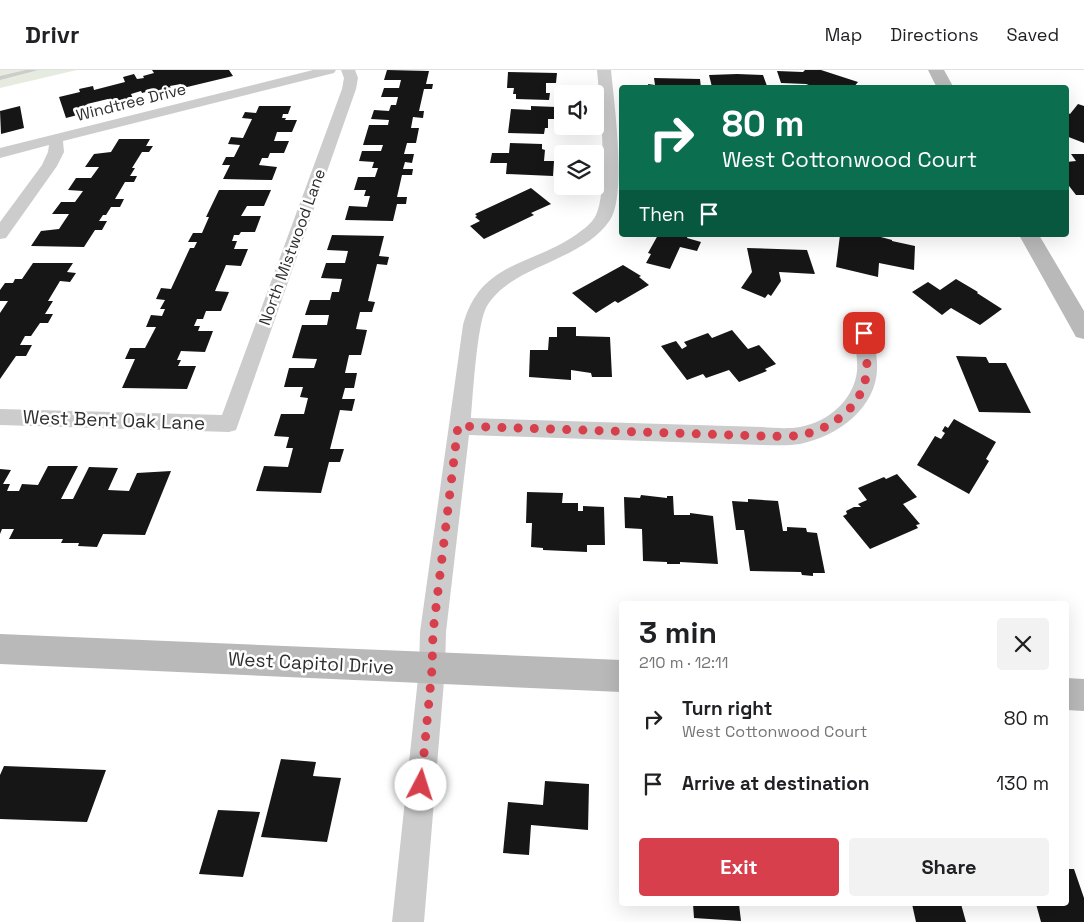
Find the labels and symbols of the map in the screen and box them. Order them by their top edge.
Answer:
street label: Windtree Drive [74,78,188,126]
street label: North Mistwood Lane [254,166,330,328]
pin [843,312,885,354]
street label: West Bent Oak Lane [22,404,206,436]
street label: West Capitol Drive [227,646,395,680]
position arrow [394,758,446,810]

